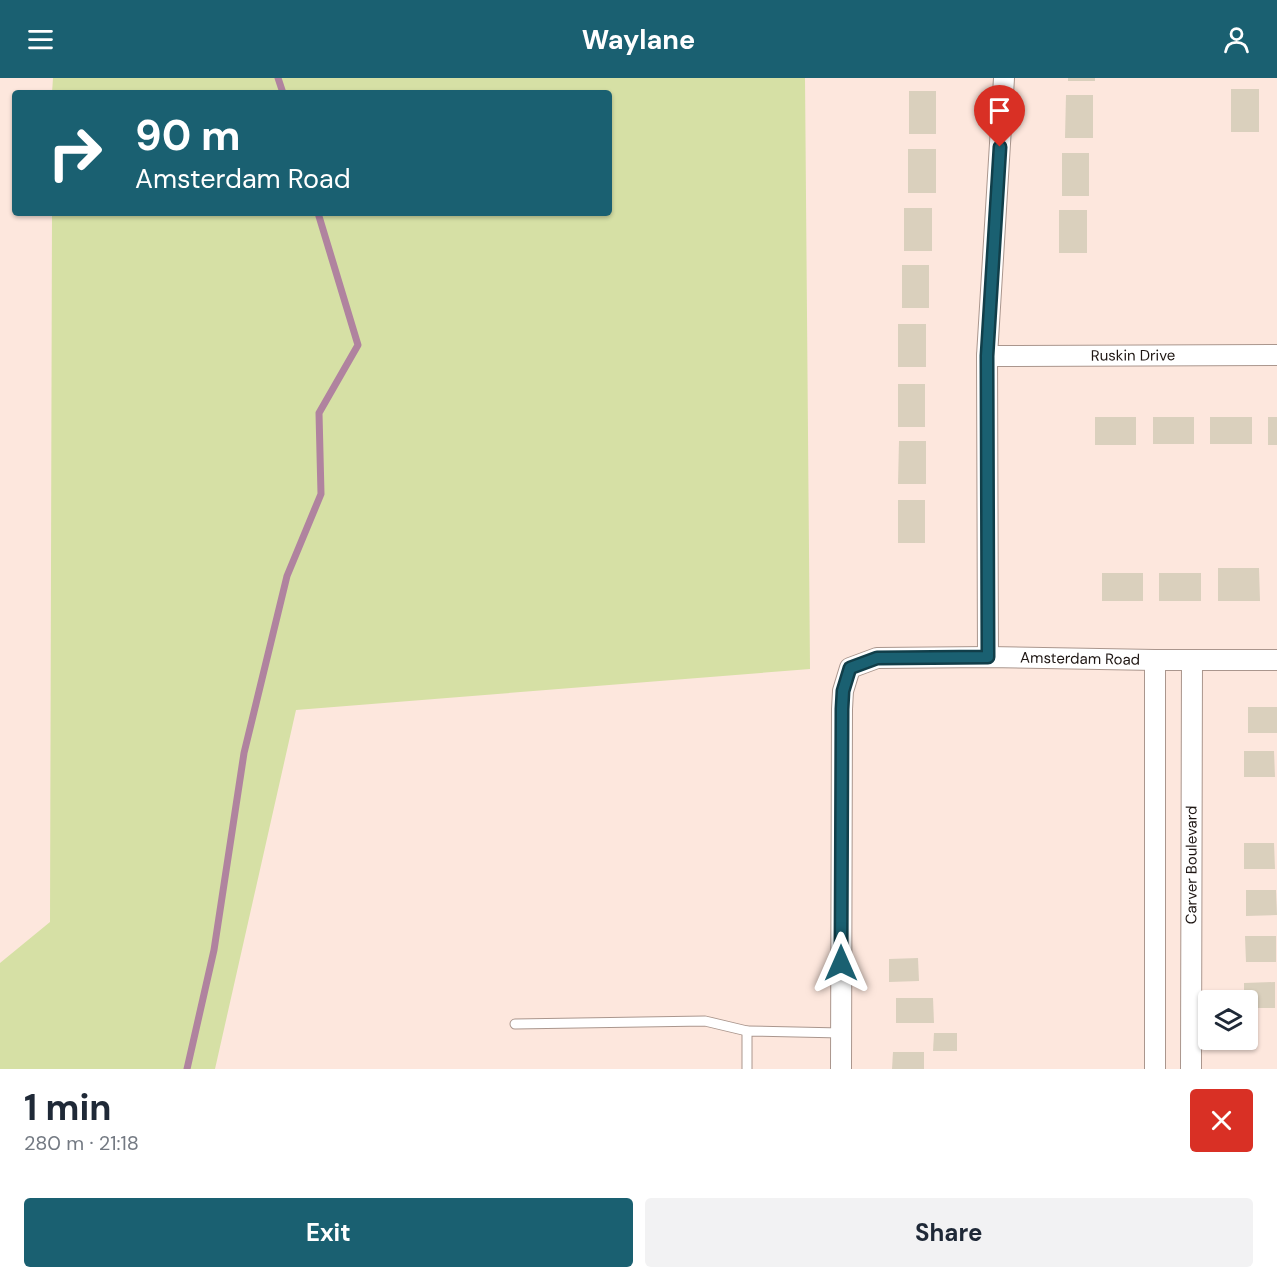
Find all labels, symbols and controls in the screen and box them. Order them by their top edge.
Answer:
text: Waylane [582,22,695,57]
icon: menu [24,23,57,56]
icon: person [1220,23,1253,56]
pin [974,85,1025,147]
icon: arrive [983,94,1016,127]
text: 90 m [135,108,241,163]
icon: right [36,114,114,192]
text: Amsterdam Road [135,161,351,196]
street label: Ruskin Drive [1091,345,1175,366]
street label: Amsterdam Road [1020,648,1140,670]
street label: Carver Boulevard [1181,806,1202,924]
position arrow [809,931,873,995]
map controls [1198,990,1258,1050]
button: layers [1198,990,1258,1050]
text: 1 min [24,1084,112,1131]
button: close [1190,1089,1253,1152]
text: 280 m · 21:18 [24,1130,139,1156]
button: Exit [24,1198,633,1267]
button: Share [645,1198,1253,1267]

